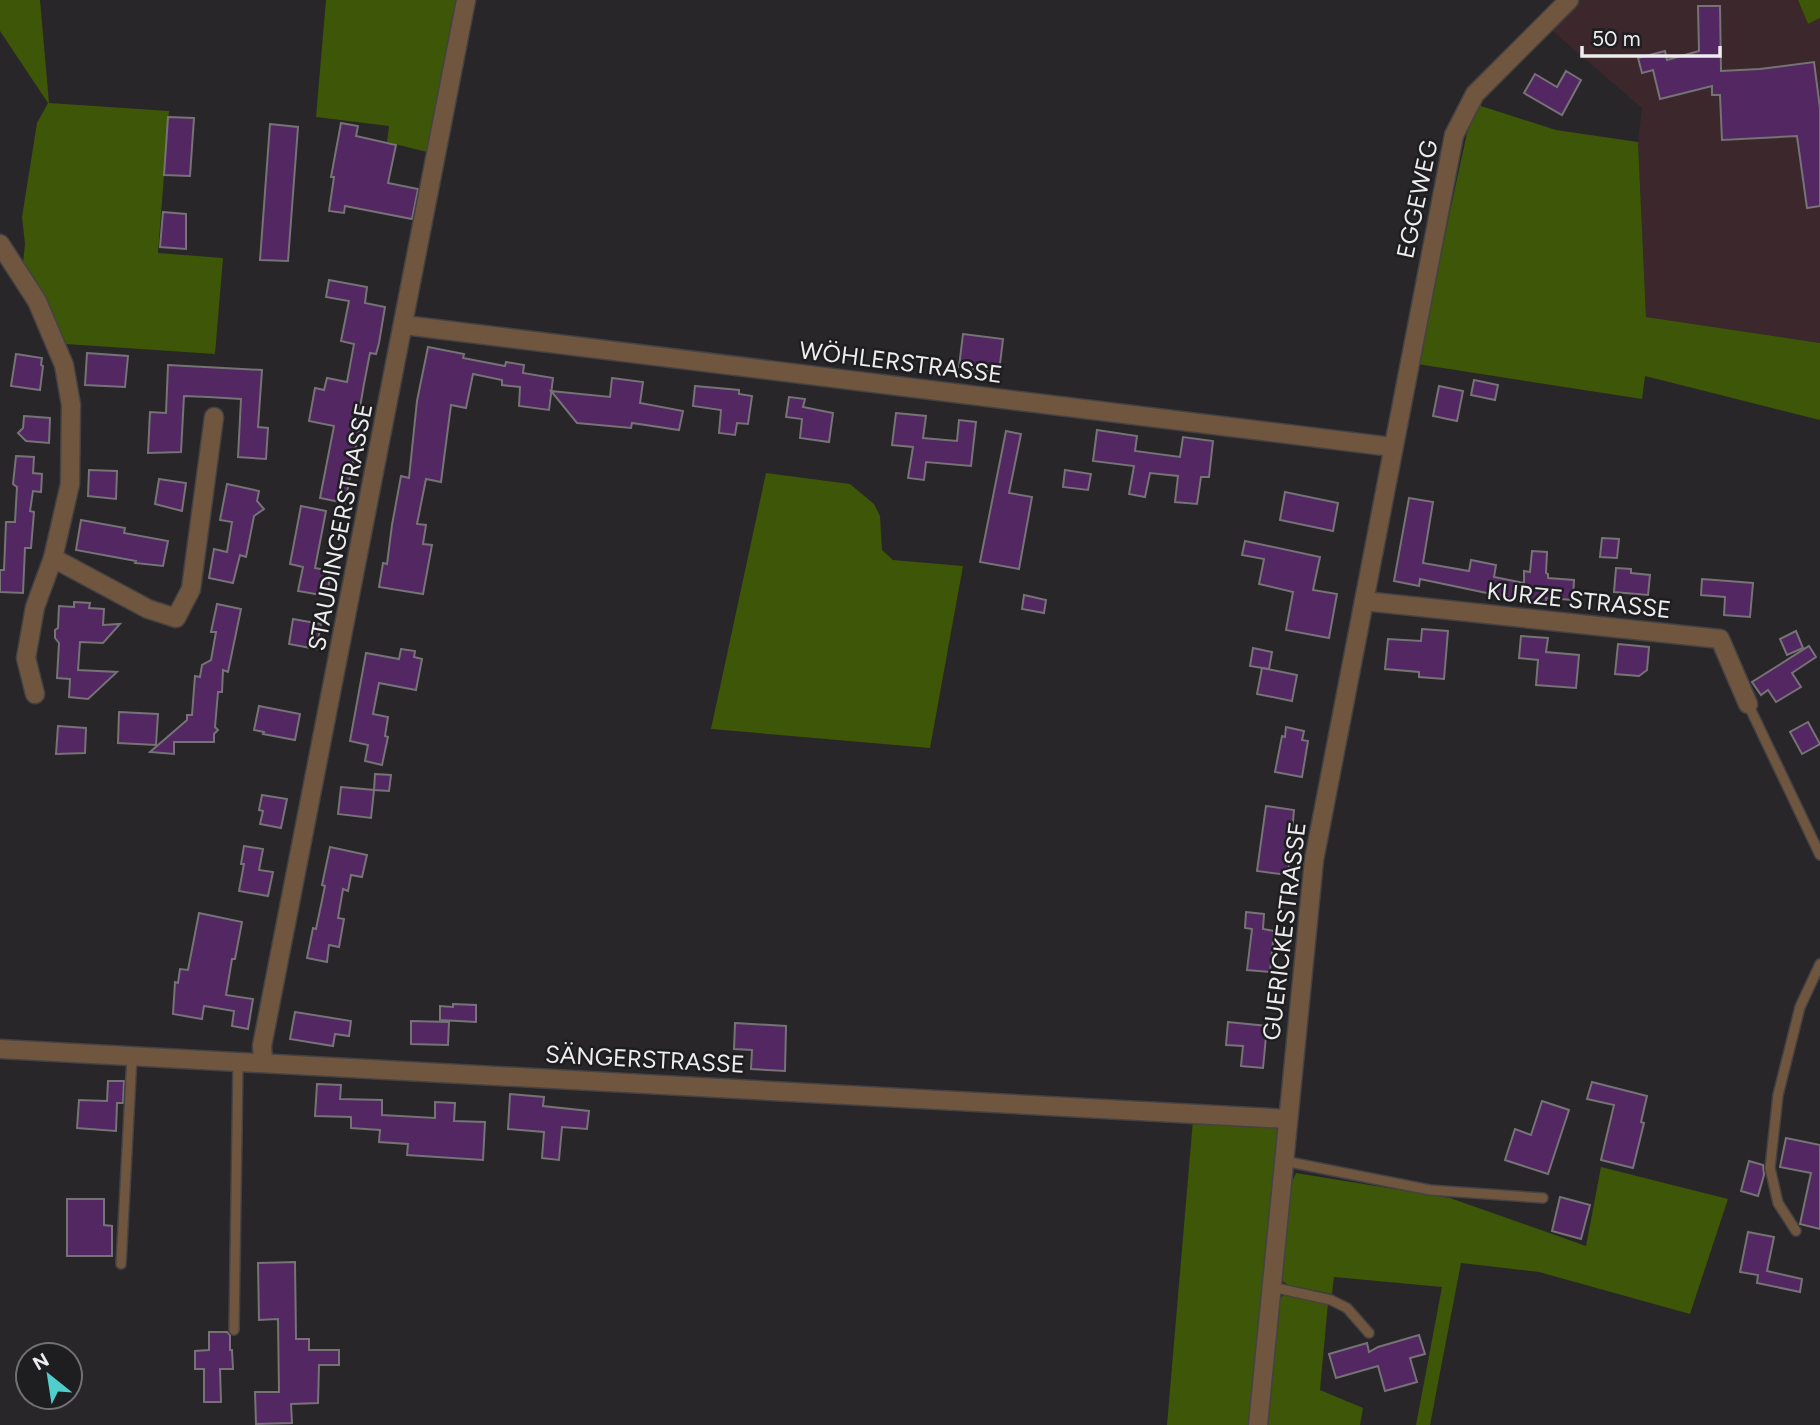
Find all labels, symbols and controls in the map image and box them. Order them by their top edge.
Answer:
scale bar [1582,14,1720,58]
text: 50 m [1592,26,1641,51]
street label: EGGEWEG [1390,137,1444,261]
street label: WÖHLERSTRASSE [798,335,1004,389]
street label: STAUDINGERSTRASSE [302,401,378,653]
street label: KURZE STRASSE [1485,576,1673,624]
street label: GUERICKESTRASSE [1256,820,1312,1042]
street label: SÄNGERSTRASSE [544,1039,746,1079]
north arrow [14,1341,84,1411]
text: N [29,1348,53,1375]

